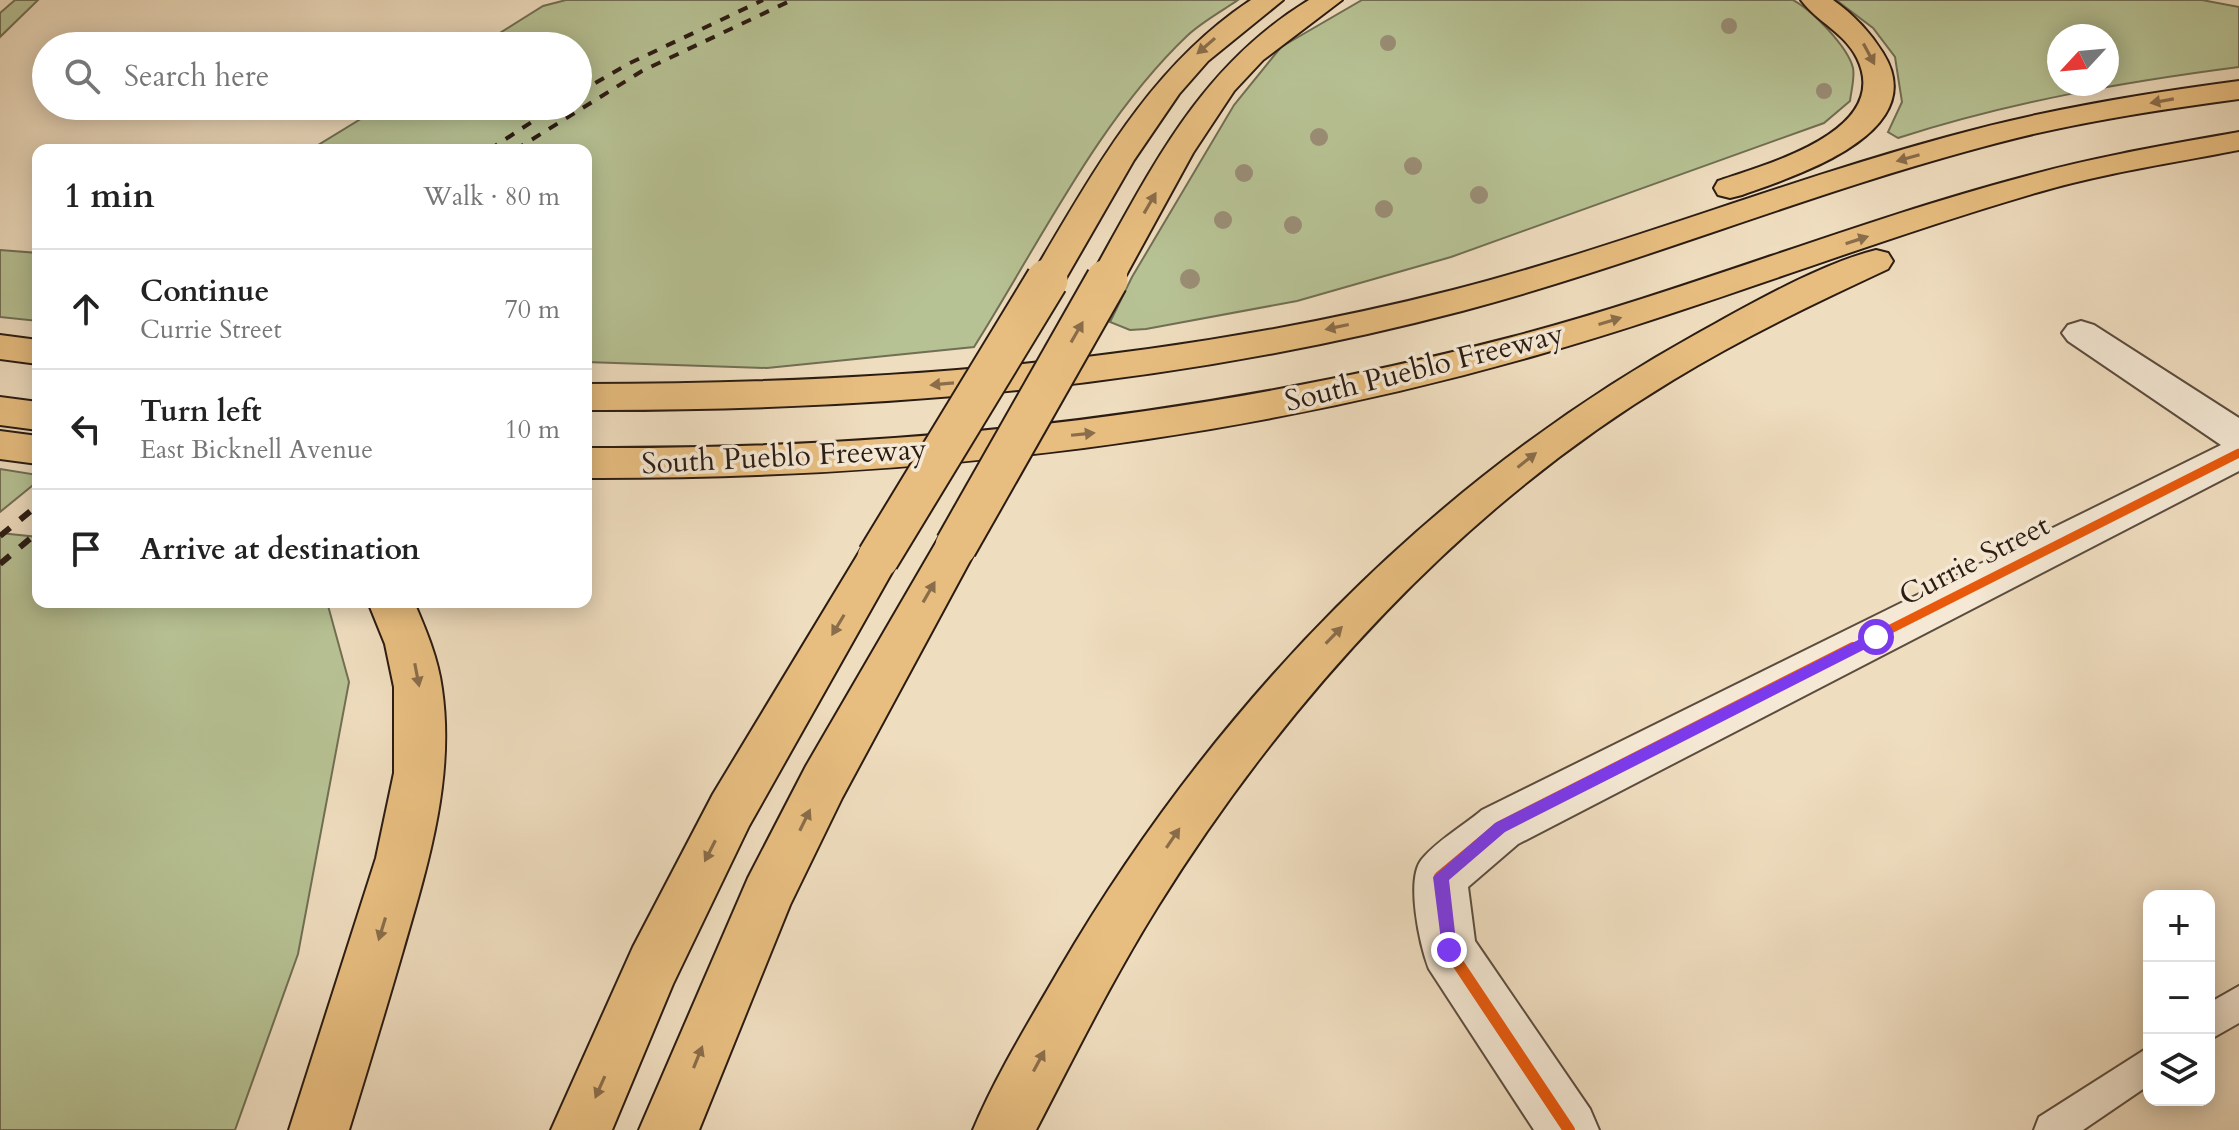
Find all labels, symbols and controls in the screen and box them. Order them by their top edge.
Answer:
north arrow [2047,24,2119,96]
search box [32,32,592,120]
one-way arrow [1196,36,1215,54]
one-way arrow [1863,43,1876,66]
icon: search [60,54,104,98]
text: Search here [124,56,269,97]
one-way arrow [2149,95,2174,107]
one-way arrow [1896,152,1920,165]
text: 1 min [64,173,155,219]
text: Walk · 80 m [423,179,560,214]
one-way arrow [1143,192,1157,214]
one-way arrow [1845,233,1869,245]
text: Continue [140,271,269,312]
icon: ahead [64,287,108,331]
text: 70 m [504,292,560,327]
text: Currie Street [140,312,282,347]
street label: South Pueblo Freeway [1281,313,1568,422]
one-way arrow [1598,314,1622,326]
one-way arrow [1070,321,1084,343]
one-way arrow [1325,321,1350,334]
one-way arrow [929,377,954,390]
text: Turn left [140,391,262,432]
icon: left [64,407,108,451]
text: 10 m [504,412,560,447]
one-way arrow [1071,427,1096,440]
street label: South Pueblo Freeway [640,429,928,484]
text: East Bicknell Avenue [140,432,373,467]
one-way arrow [1516,453,1537,469]
street label: Currie Street [1892,505,2057,616]
icon: arrive [64,527,108,571]
text: Arrive at destination [140,529,420,570]
one-way arrow [922,581,936,603]
one-way arrow [831,614,845,636]
route start [1858,619,1894,655]
one-way arrow [1324,626,1343,645]
one-way arrow [411,663,424,688]
one-way arrow [798,809,812,832]
one-way arrow [1165,828,1180,849]
one-way arrow [704,840,717,863]
map controls [2143,890,2215,1106]
button: + [2143,890,2215,962]
one-way arrow [375,917,387,941]
route end [1431,932,1467,968]
button: − [2143,962,2215,1034]
button: layers [2143,1034,2215,1106]
one-way arrow [692,1045,705,1069]
one-way arrow [1033,1050,1046,1073]
one-way arrow [593,1075,606,1098]

